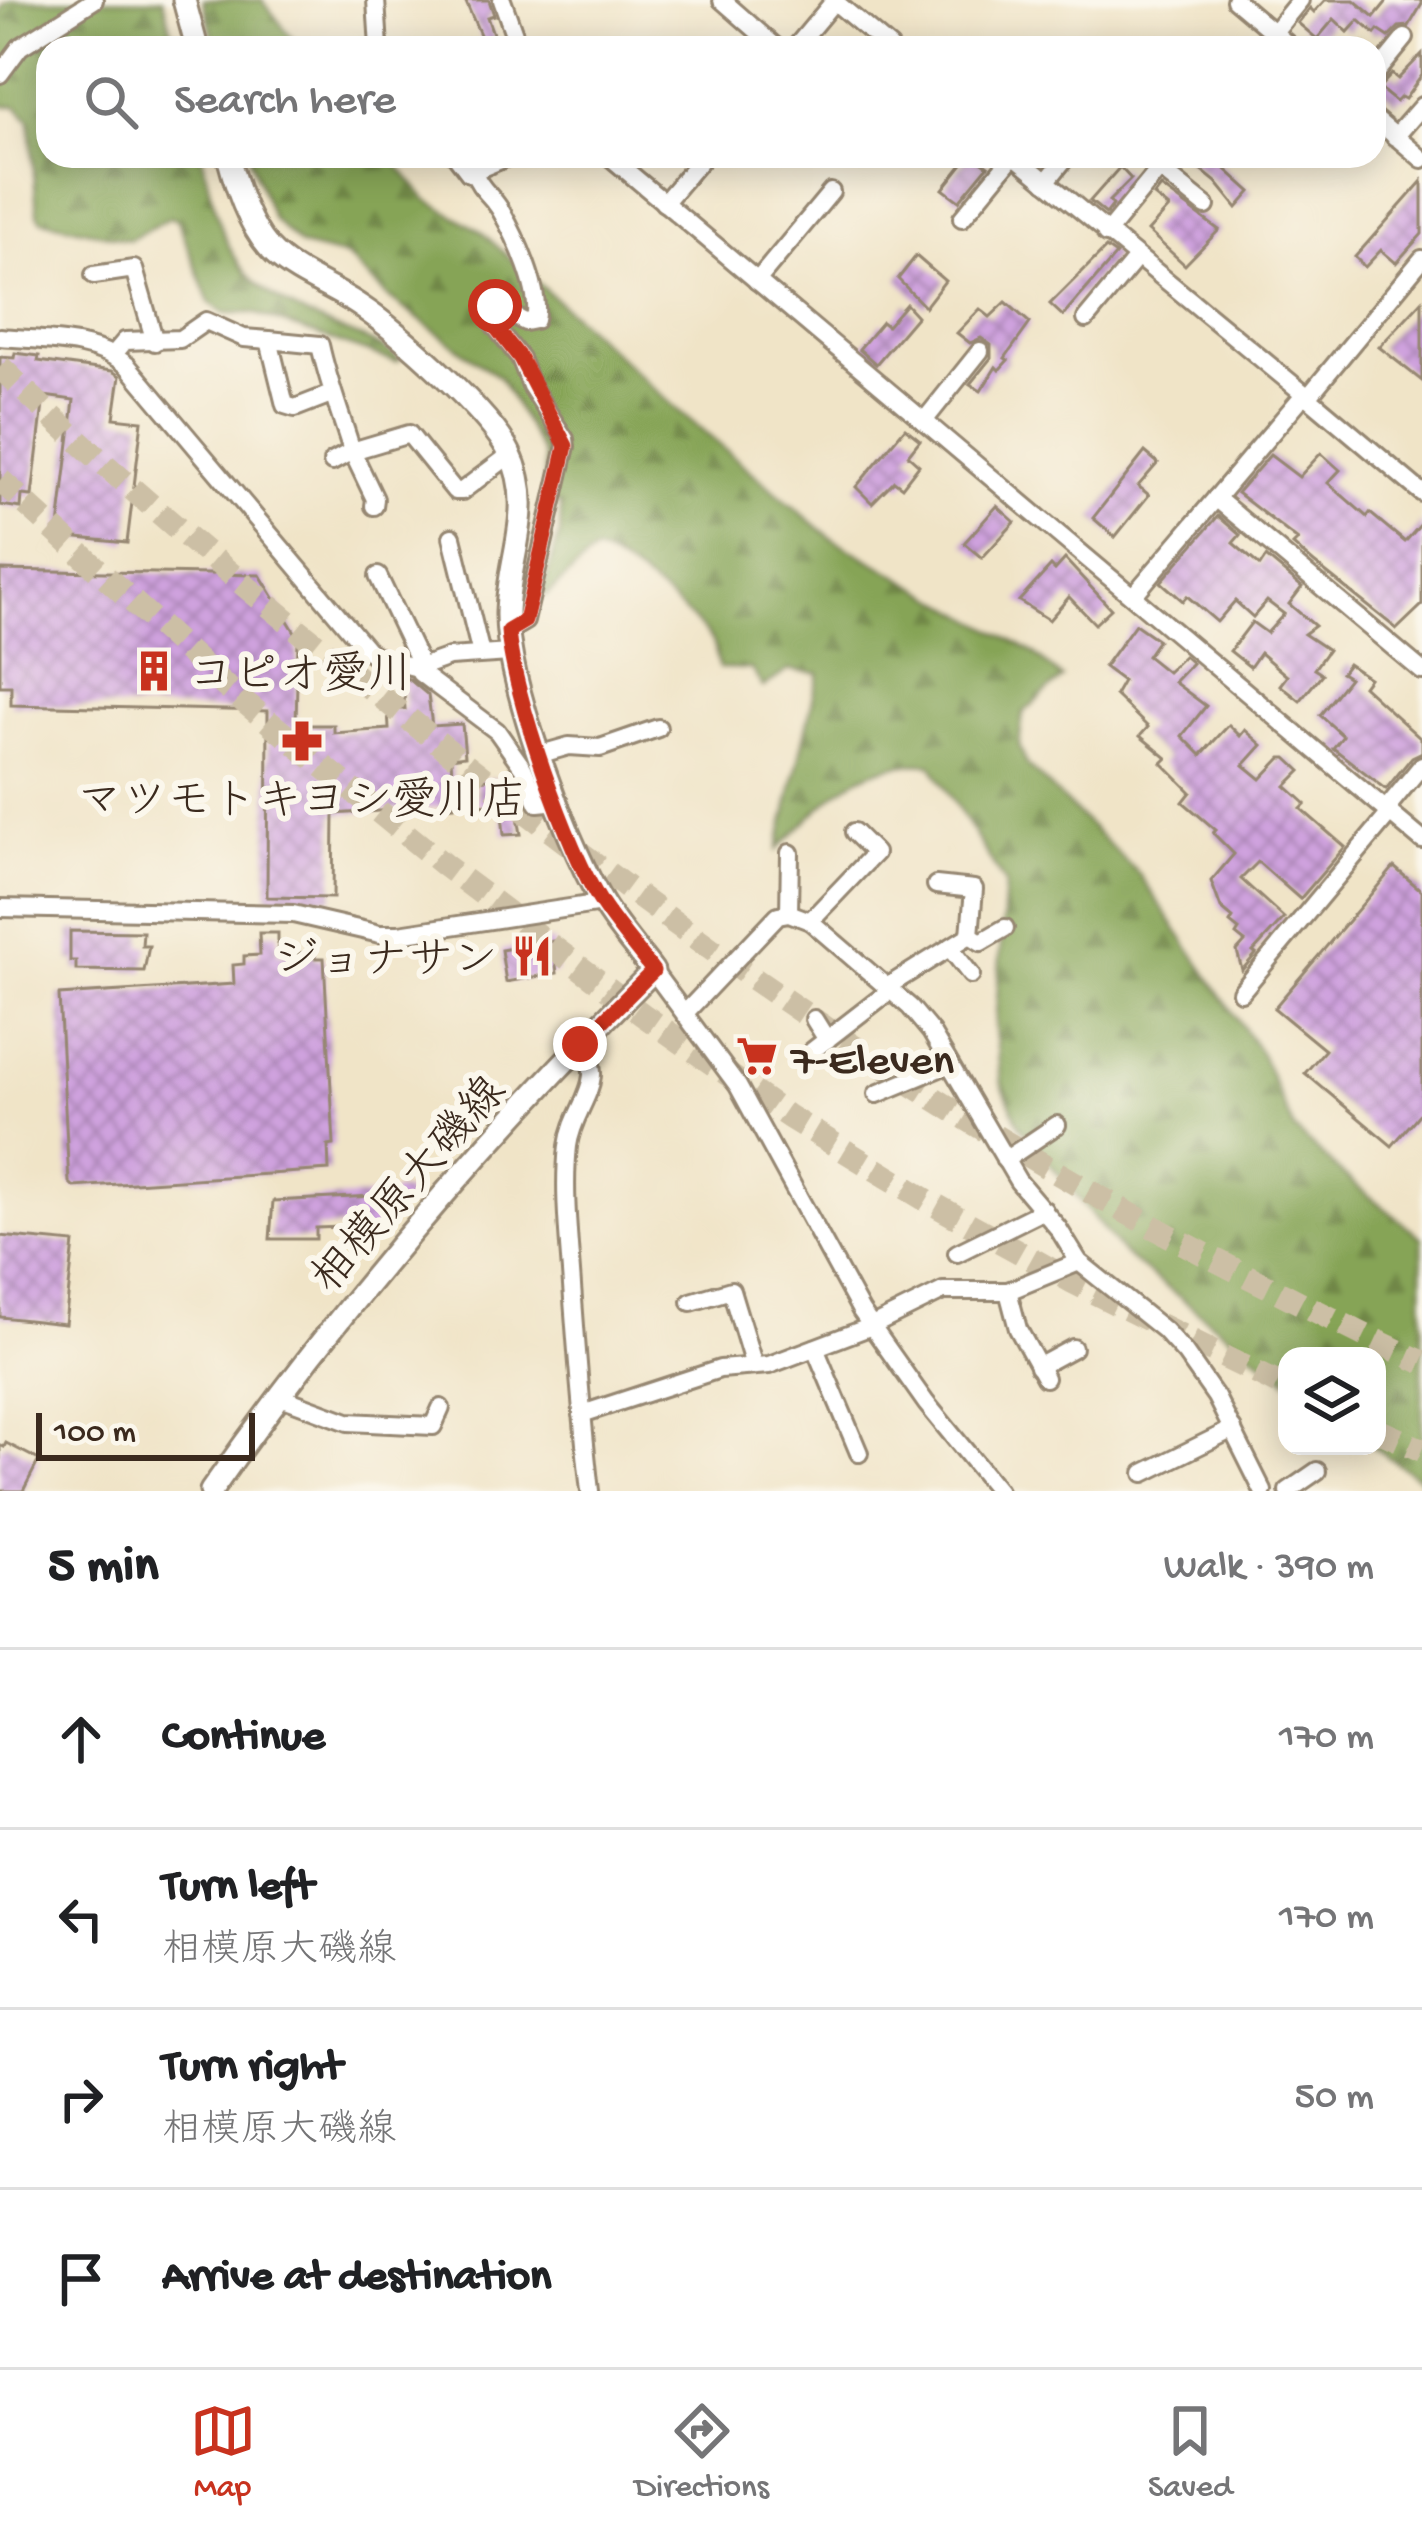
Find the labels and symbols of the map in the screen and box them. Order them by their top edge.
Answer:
route start [468,279,522,333]
building icon: コピオ愛川 [131,648,177,694]
place label: コピオ愛川 [188,650,413,705]
pharmacy icon: マツモトキヨシ愛川店 [279,718,325,764]
place label: マツモトキヨシ愛川店 [77,776,527,831]
restaurant icon: ジョナサン [509,933,555,979]
place label: ジョナサン [273,937,498,990]
route end [553,1017,607,1071]
supermarket icon: 7-Eleven [734,1033,780,1079]
place label: 7-Eleven [789,1037,954,1090]
street label: 相模原大磯線 [302,1066,520,1306]
scale bar [36,1407,255,1460]

